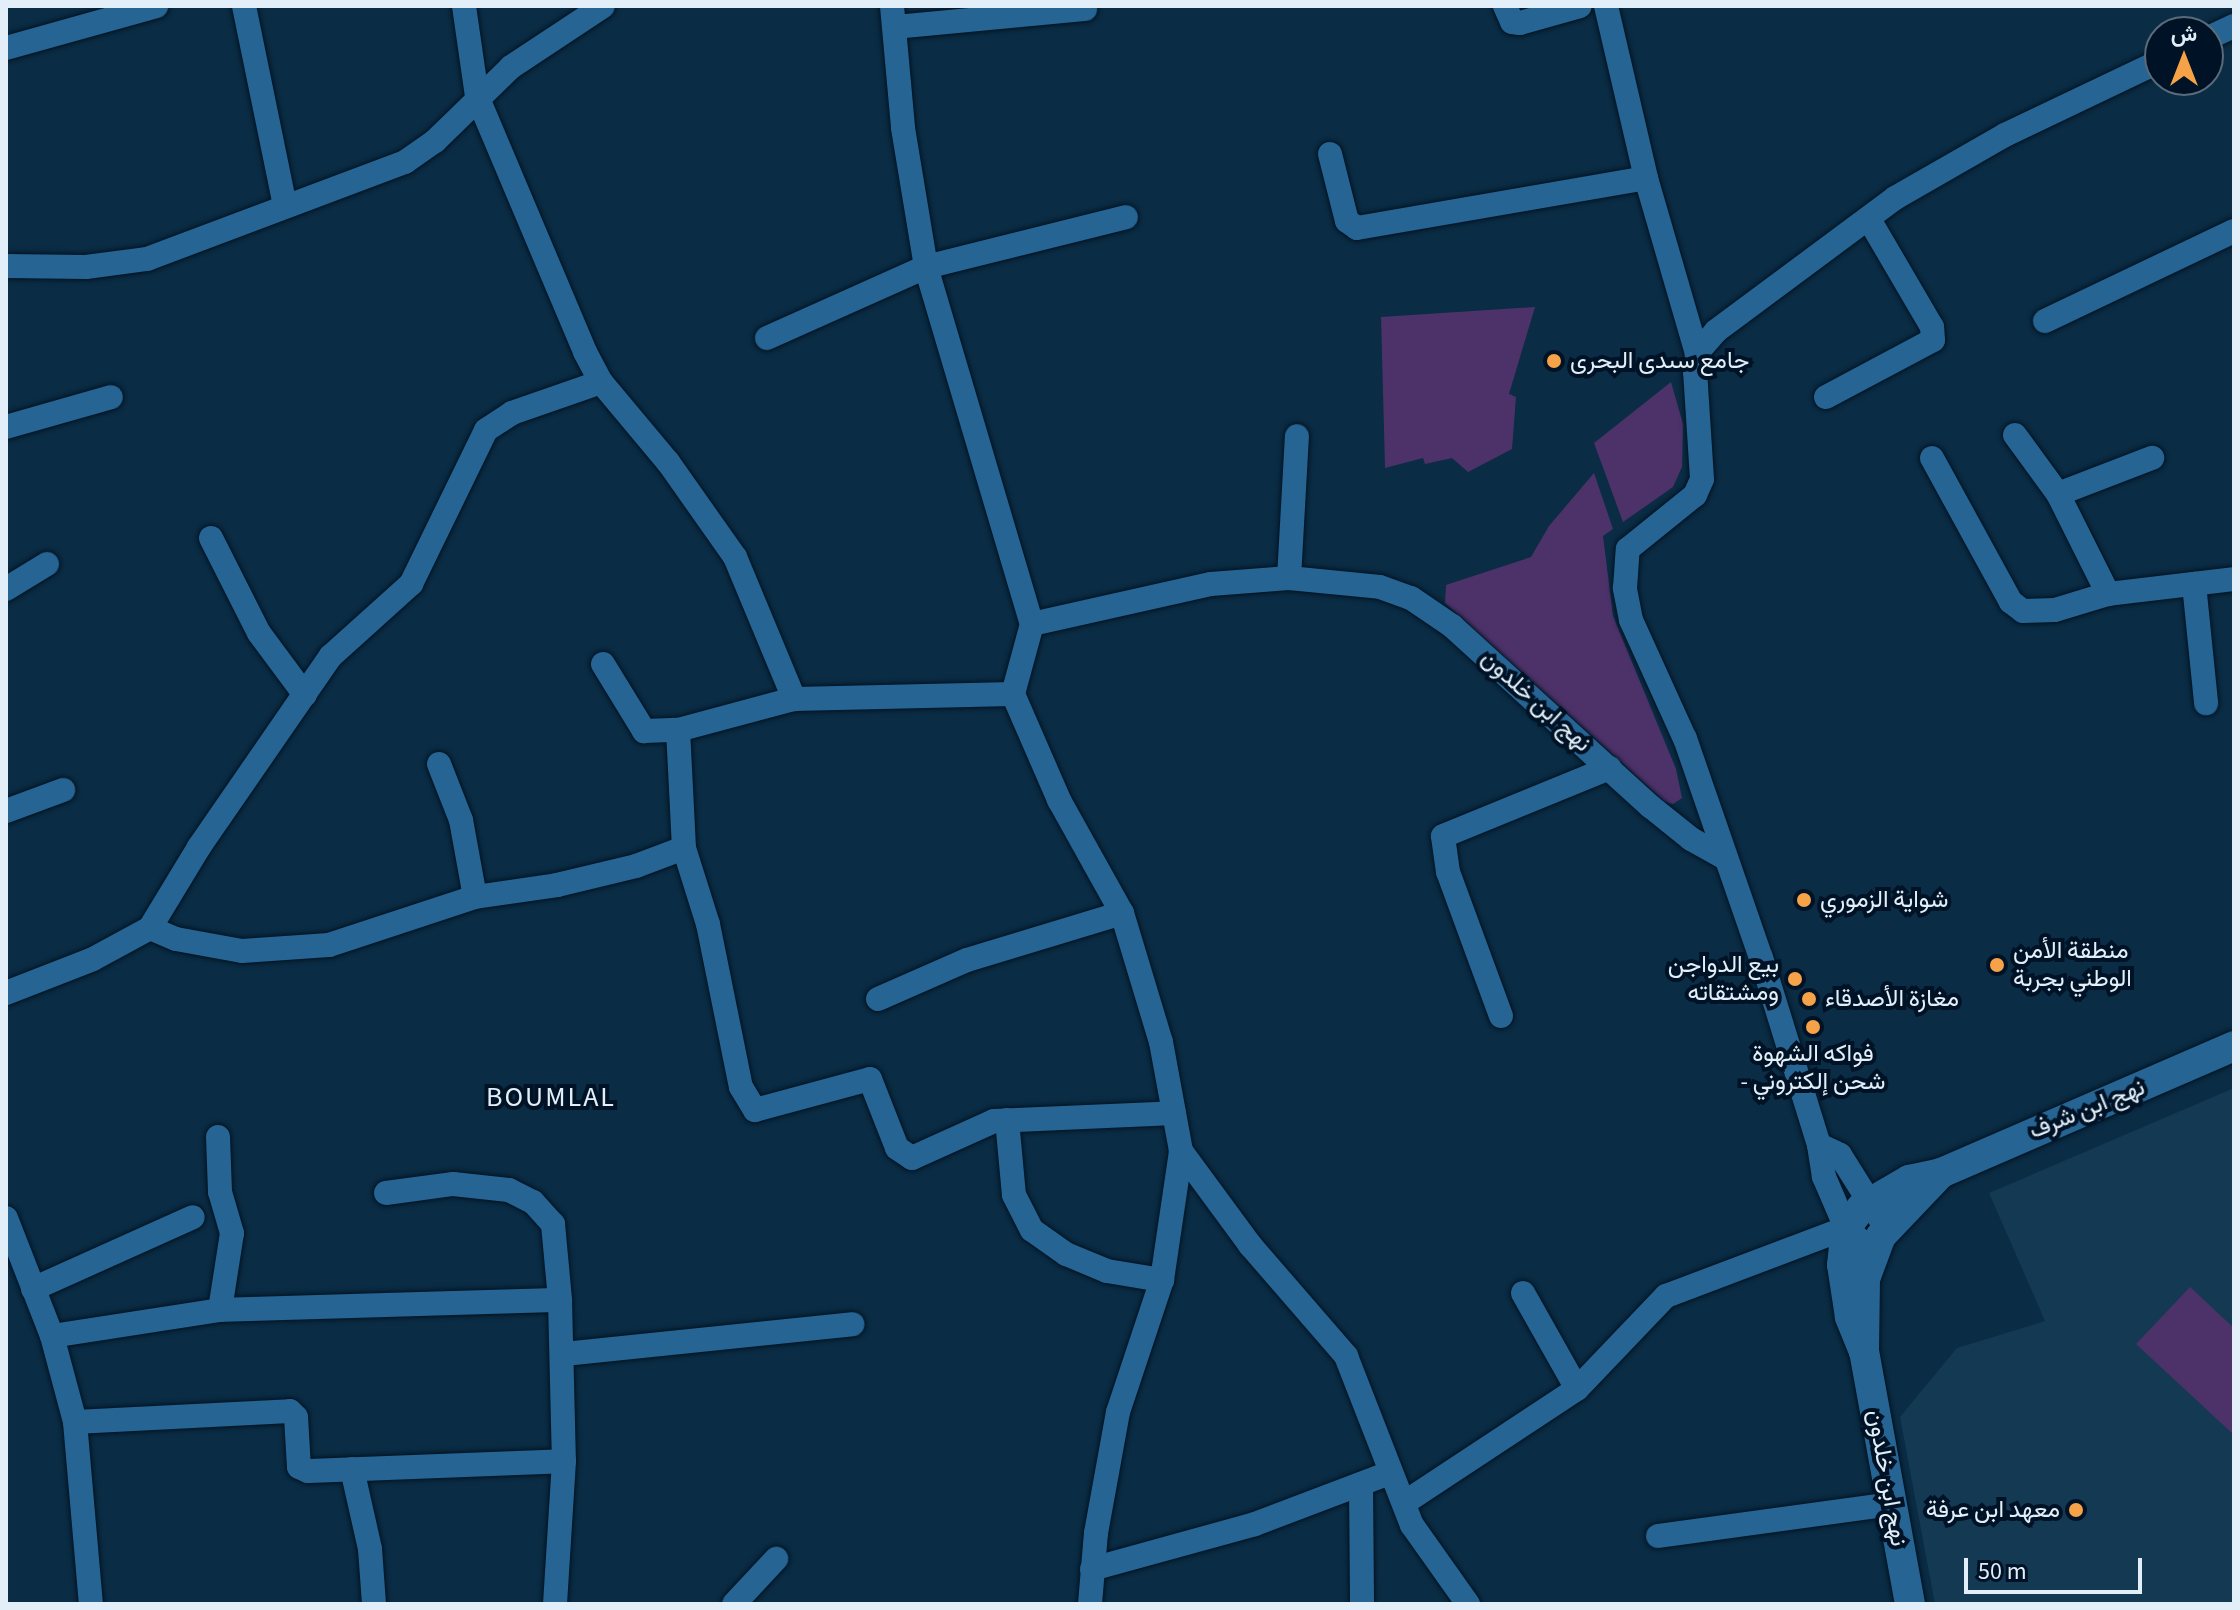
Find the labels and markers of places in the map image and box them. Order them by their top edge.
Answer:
place label: جامع سىدى البحرى [1570,347,1749,375]
marker: جامع سىدى البحرى [1545,352,1563,370]
place label: شواية الزموري [1820,886,1948,914]
marker: شواية الزموري [1795,891,1813,909]
place label: منطقة الأمن الوطني بجربة [2013,937,2132,993]
place label: بيع الدواجن ومشتقاته [1668,951,1779,1007]
marker: منطقة الأمن الوطني بجربة [1988,956,2006,974]
marker: بيع الدواجن ومشتقاته [1786,970,1804,988]
place label: مغازة الأصدقاء [1825,985,1959,1013]
marker: مغازة الأصدقاء [1800,990,1818,1008]
marker: فواكه الشهوة - شحن إلكتروني [1804,1018,1822,1036]
place label: فواكه الشهوة - شحن إلكتروني [1741,1040,1885,1096]
place label: معهد ابن عرفة [1926,1496,2060,1524]
marker: معهد ابن عرفة [2067,1501,2085,1519]

